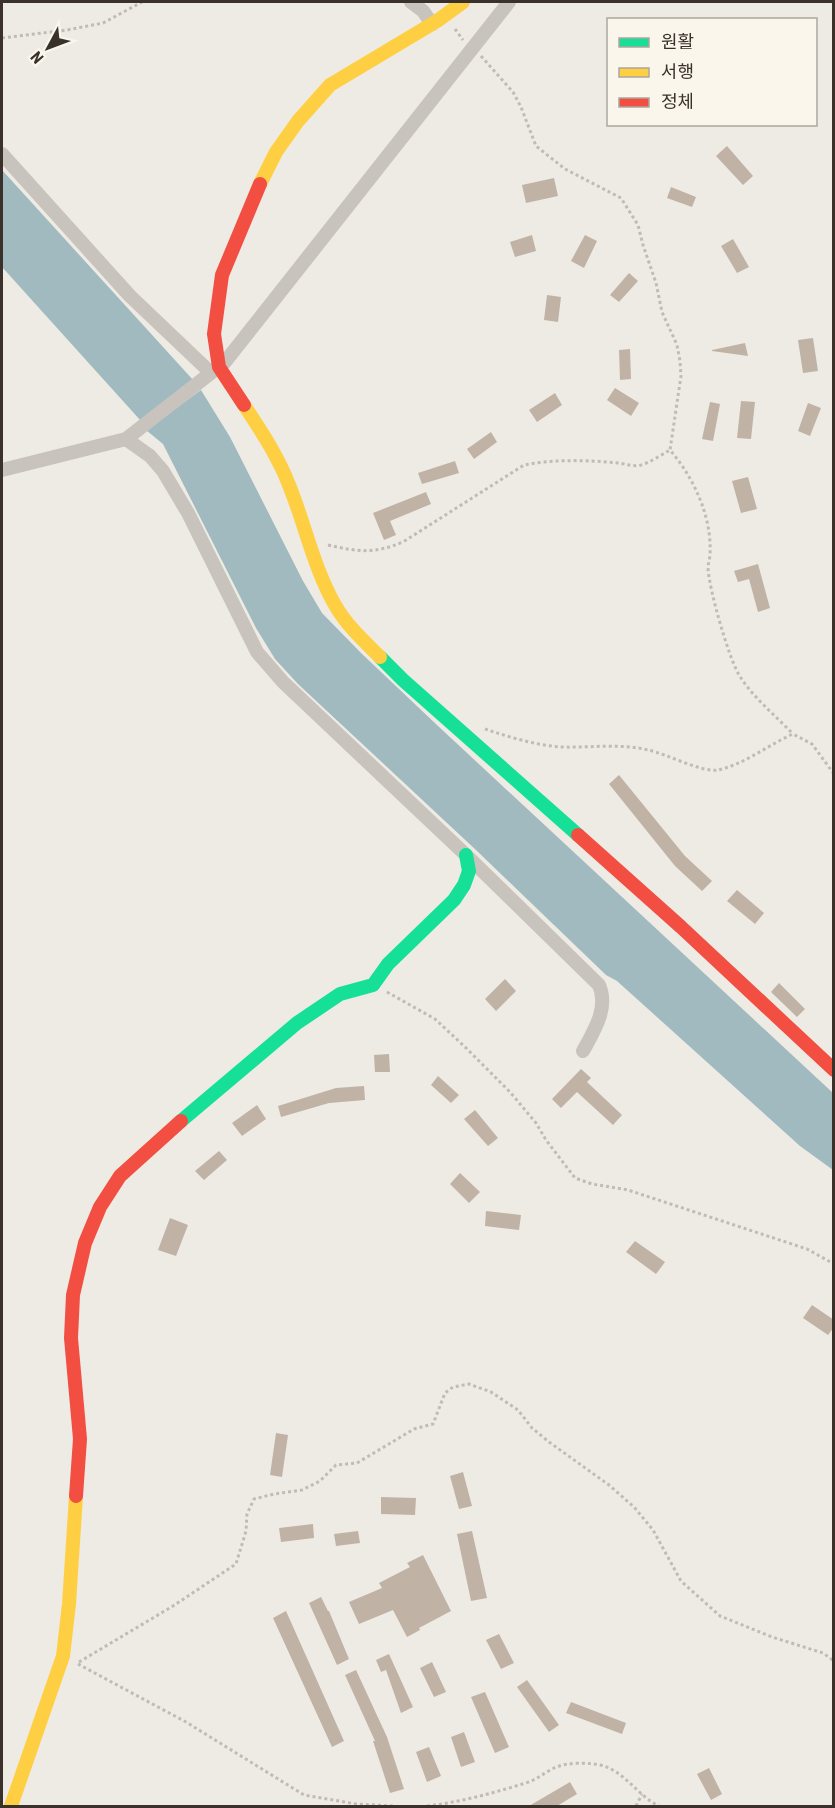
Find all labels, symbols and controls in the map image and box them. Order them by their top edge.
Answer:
north arrow [18,18,78,78]
legend [607,18,817,126]
text: 원활 [661,31,694,52]
text: N [27,48,47,67]
text: 서행 [661,61,694,82]
text: 정체 [661,91,694,112]

